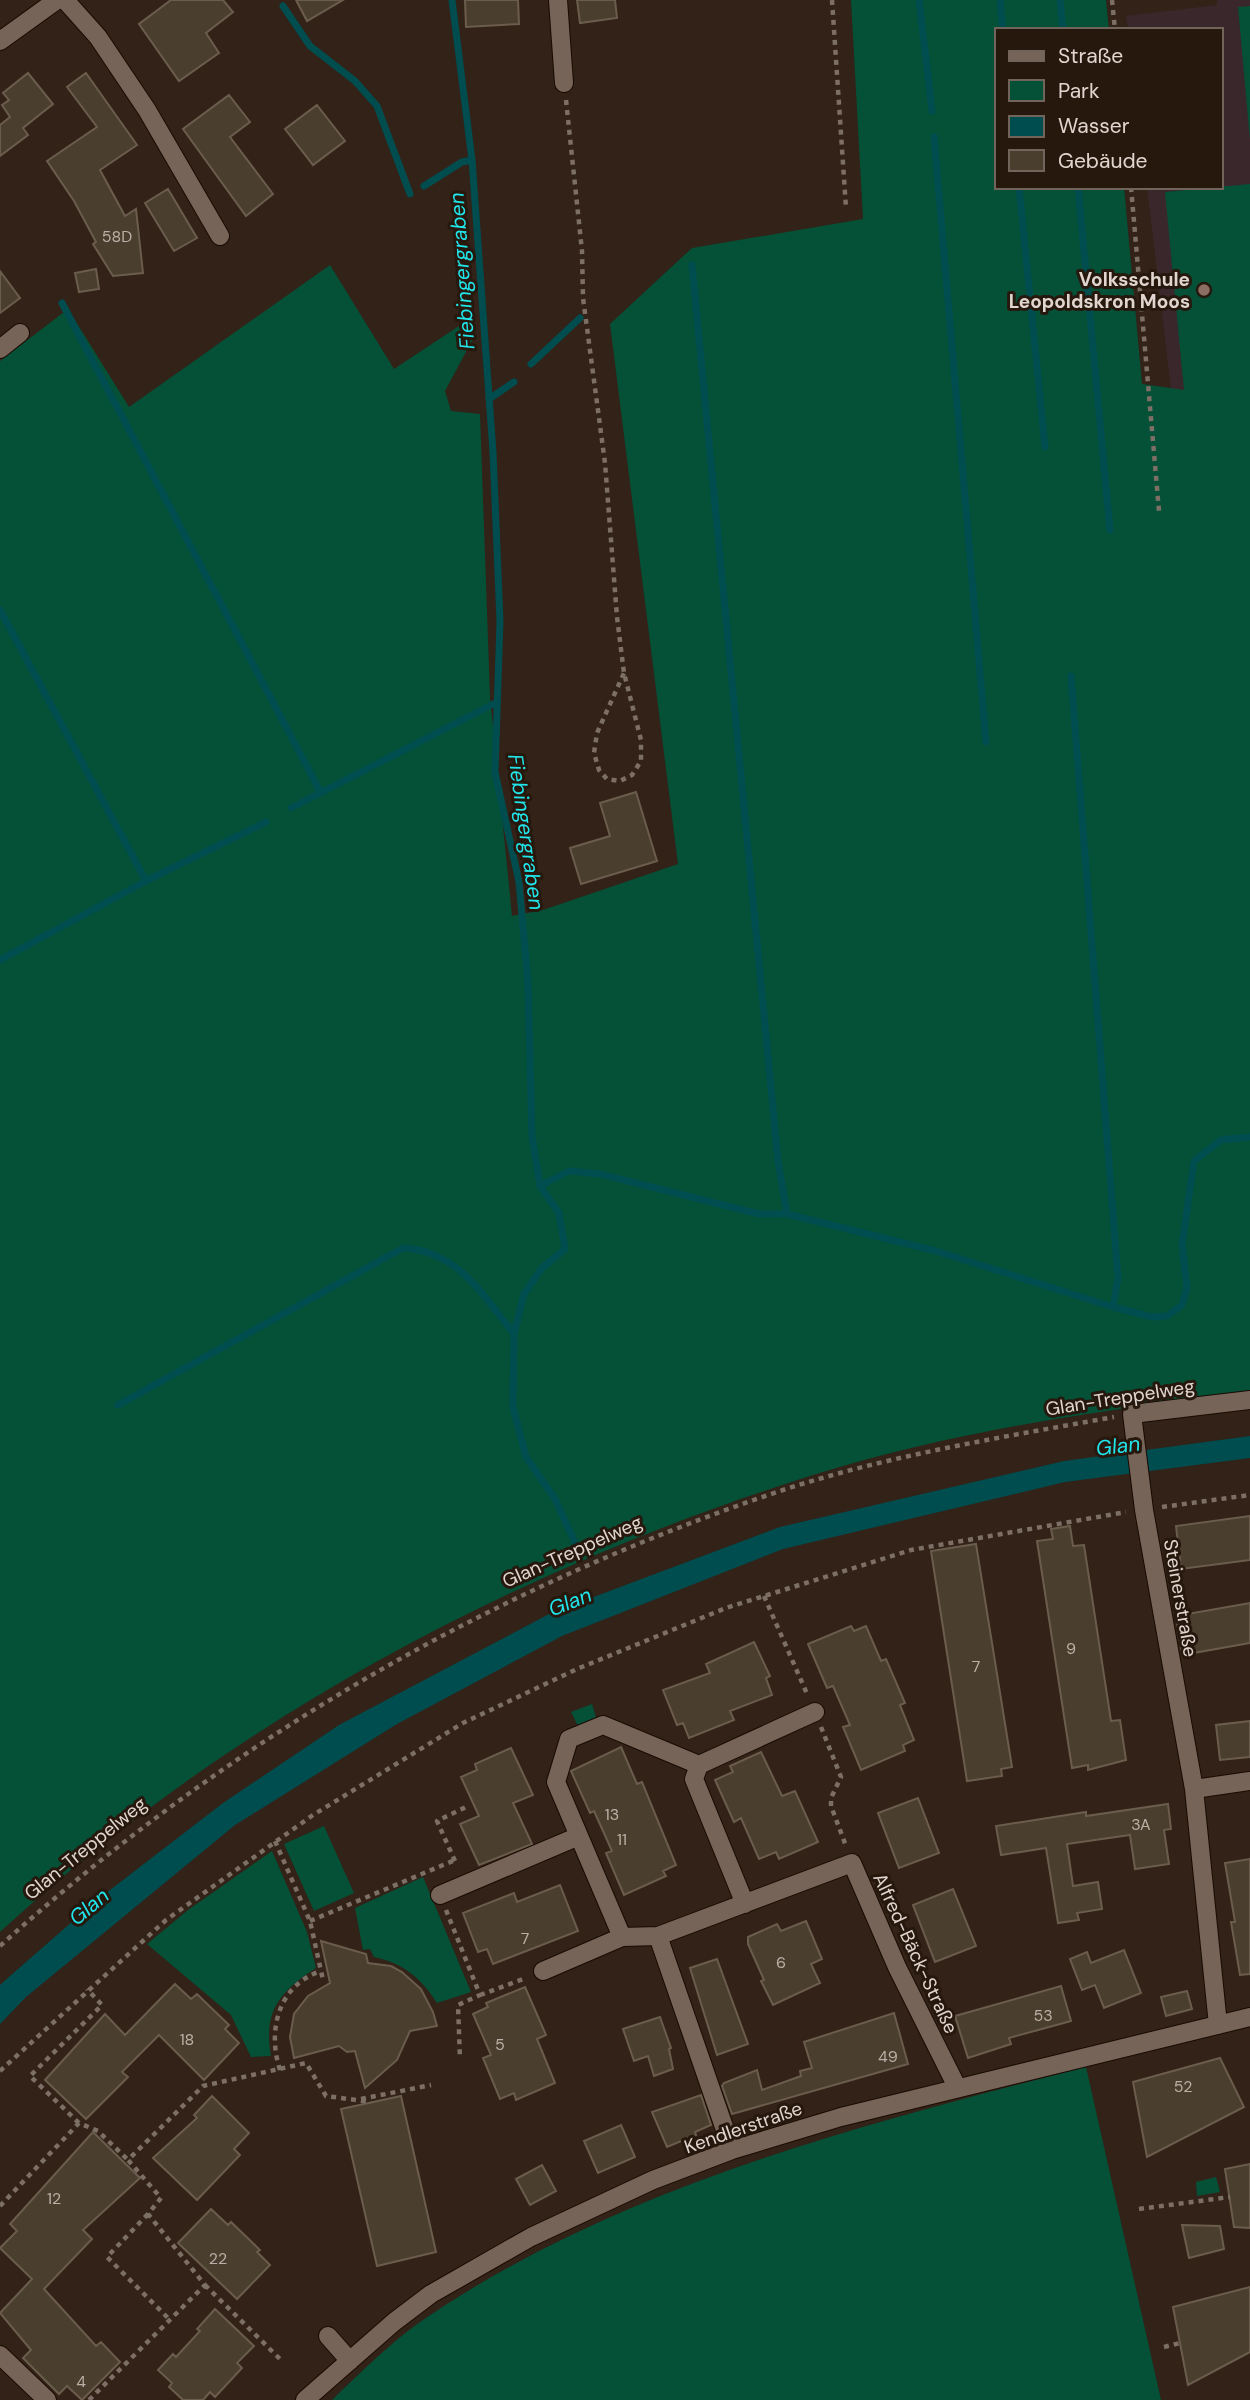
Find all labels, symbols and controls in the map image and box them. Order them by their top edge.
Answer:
legend [995,28,1222,189]
text: Straße [1058,42,1123,70]
text: Park [1058,77,1100,105]
text: Wasser [1058,112,1130,140]
text: Gebäude [1058,147,1148,175]
water label: Fiebingergraben [443,192,481,350]
house number: 58D [102,226,132,247]
place label: Volksschule Leopoldskron Moos [1009,267,1190,314]
marker: Volksschule Leopoldskron Moos [1196,282,1212,298]
water label: Fiebingergraben [501,752,551,912]
street label: Glan-Treppelweg [1044,1373,1197,1422]
water label: Glan [1094,1429,1142,1463]
street label: Glan-Treppelweg [498,1509,646,1593]
street label: Steinerstraße [1158,1537,1203,1659]
water label: Glan [544,1581,596,1623]
house number: 9 [1066,1638,1076,1659]
house number: 7 [972,1656,980,1677]
street label: Glan-Treppelweg [19,1791,152,1905]
house number: 13 [605,1804,619,1825]
house number: 3A [1131,1814,1151,1835]
house number: 11 [617,1829,627,1850]
street label: Alfred-Bäck-Straße [867,1869,964,2038]
water label: Glan [63,1882,115,1932]
house number: 7 [521,1928,529,1949]
house number: 6 [776,1952,786,1973]
house number: 53 [1033,2005,1053,2026]
house number: 18 [180,2029,194,2050]
house number: 5 [495,2034,505,2055]
house number: 49 [878,2046,898,2067]
house number: 52 [1174,2076,1192,2097]
street label: Kendlerstraße [681,2096,805,2159]
house number: 12 [47,2188,61,2209]
house number: 22 [209,2248,227,2269]
house number: 4 [76,2371,86,2392]

